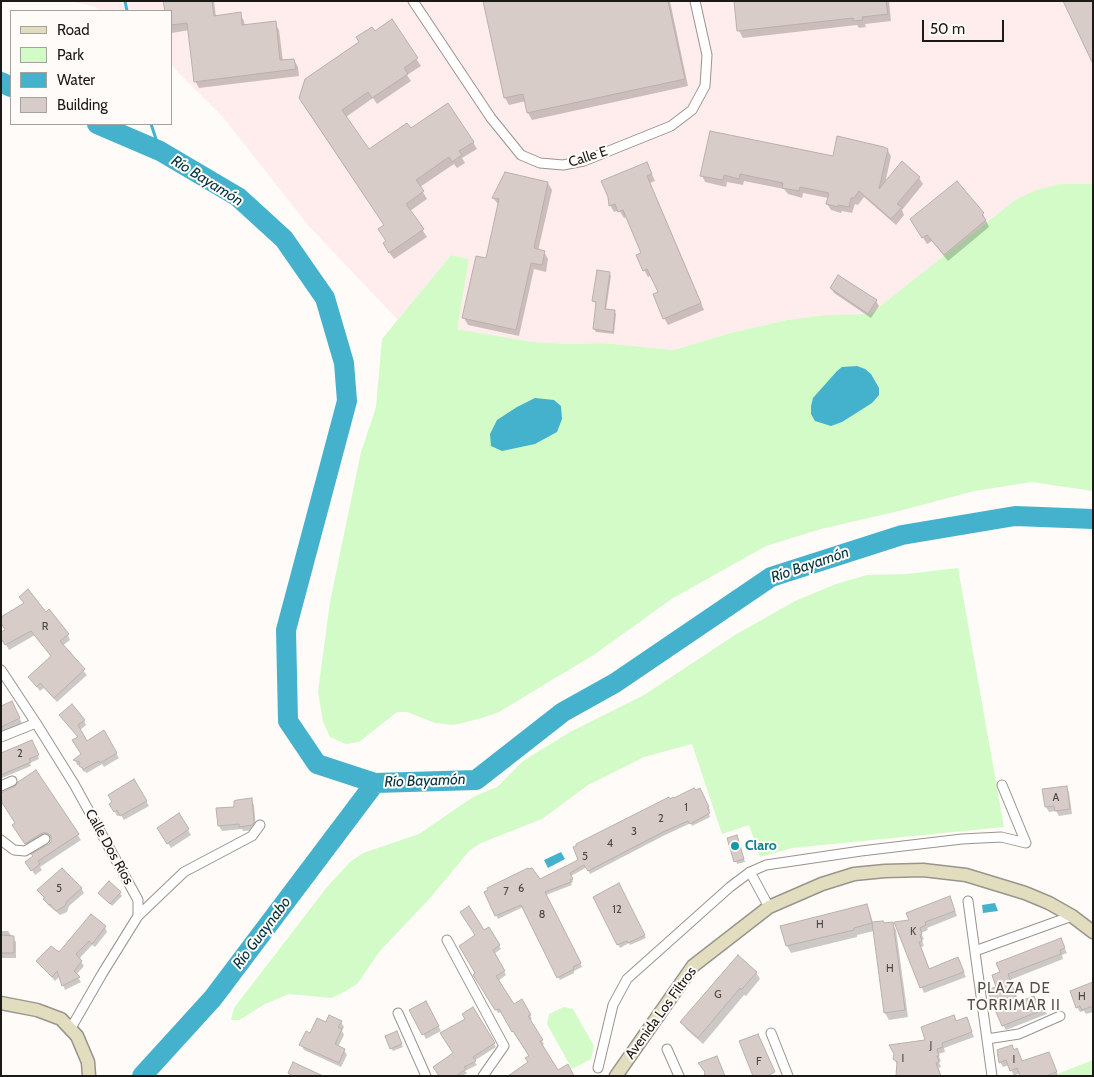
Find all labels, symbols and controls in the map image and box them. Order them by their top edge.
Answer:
legend [10,10,172,125]
scale bar [924,10,1006,42]
text: 50 m [930,20,965,38]
text: Road [57,21,90,39]
text: Park [57,46,84,64]
text: Water [57,71,95,89]
text: Building [57,96,108,114]
street label: Calle E [566,143,610,171]
water label: Río Bayamón [168,152,246,210]
water label: Río Bayamón [769,543,851,587]
house number: R [42,620,48,634]
house number: 2 [17,747,23,761]
water label: Río Bayamón [384,771,466,791]
house number: A [1053,791,1059,805]
house number: 1 [684,801,688,815]
street label: Calle Dos Ríos [81,806,137,888]
house number: 2 [658,812,664,826]
house number: 3 [631,825,637,839]
house number: 4 [607,837,613,851]
place label: Claro [745,838,777,854]
marker: Claro [729,840,741,852]
house number: 5 [582,850,588,864]
house number: 5 [56,882,62,896]
house number: 6 [518,882,524,896]
house number: 7 [503,885,509,899]
water label: Río Guaynabo [229,894,295,972]
house number: 12 [612,903,622,917]
house number: 8 [539,908,545,922]
house number: H [816,918,824,932]
house number: K [910,925,916,939]
house number: H [886,962,894,976]
street label: Avenida Los Filtros [622,964,700,1062]
district label: PLAZA DE TORRIMAR II [966,980,1062,1015]
house number: G [714,988,722,1002]
house number: H [1078,990,1086,1004]
house number: J [930,1039,932,1053]
house number: I [902,1052,904,1066]
house number: I [1013,1053,1015,1067]
house number: F [756,1055,762,1069]

